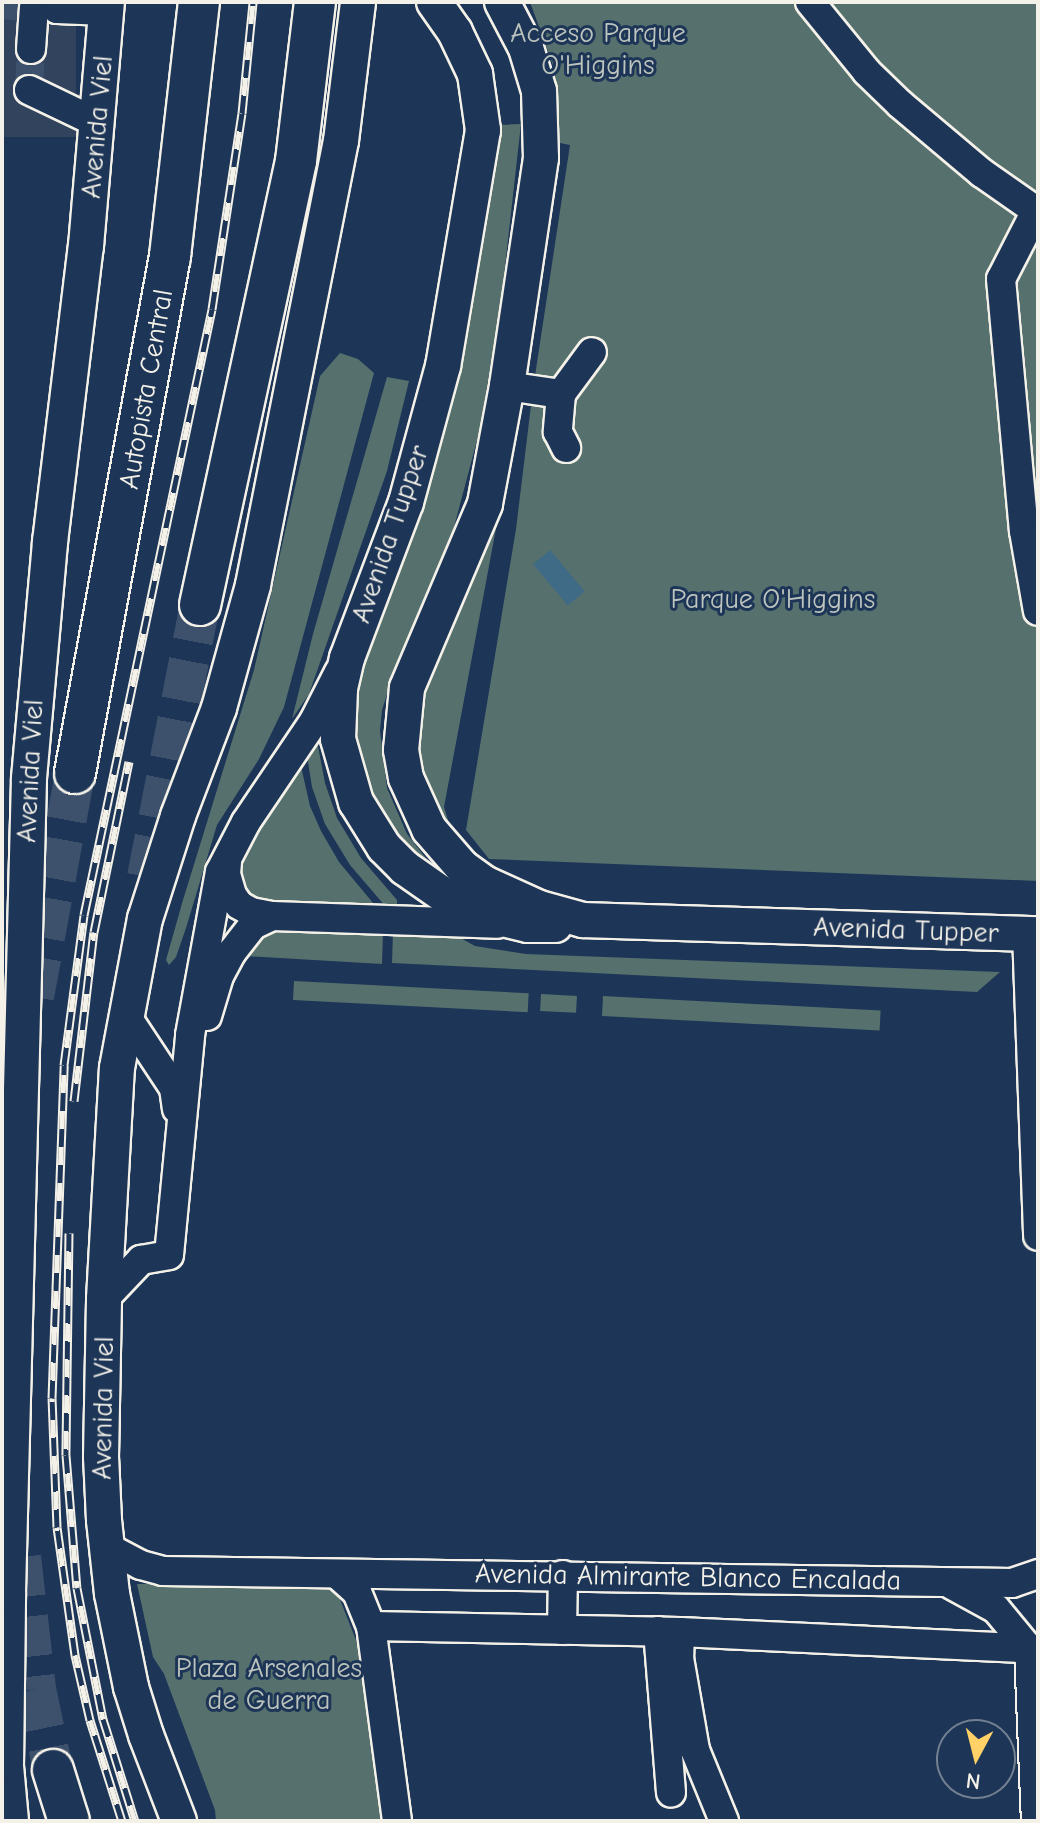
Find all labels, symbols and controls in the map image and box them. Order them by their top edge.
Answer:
park label: Acceso Parque O'Higgins [510,16,686,82]
street label: Avenida Viel [74,54,120,200]
street label: Autopista Central [112,286,180,492]
street label: Avenida Tupper [344,441,436,627]
park label: Parque O'Higgins [671,582,875,616]
street label: Avenida Viel [9,698,51,844]
street label: Avenida Tupper [813,910,999,950]
street label: Avenida Viel [85,1336,121,1480]
street label: Avenida Almirante Blanco Encalada [475,1556,901,1598]
park label: Plaza Arsenales de Guerra [176,1651,362,1717]
north arrow [936,1719,1016,1799]
text: N [965,1767,982,1795]

